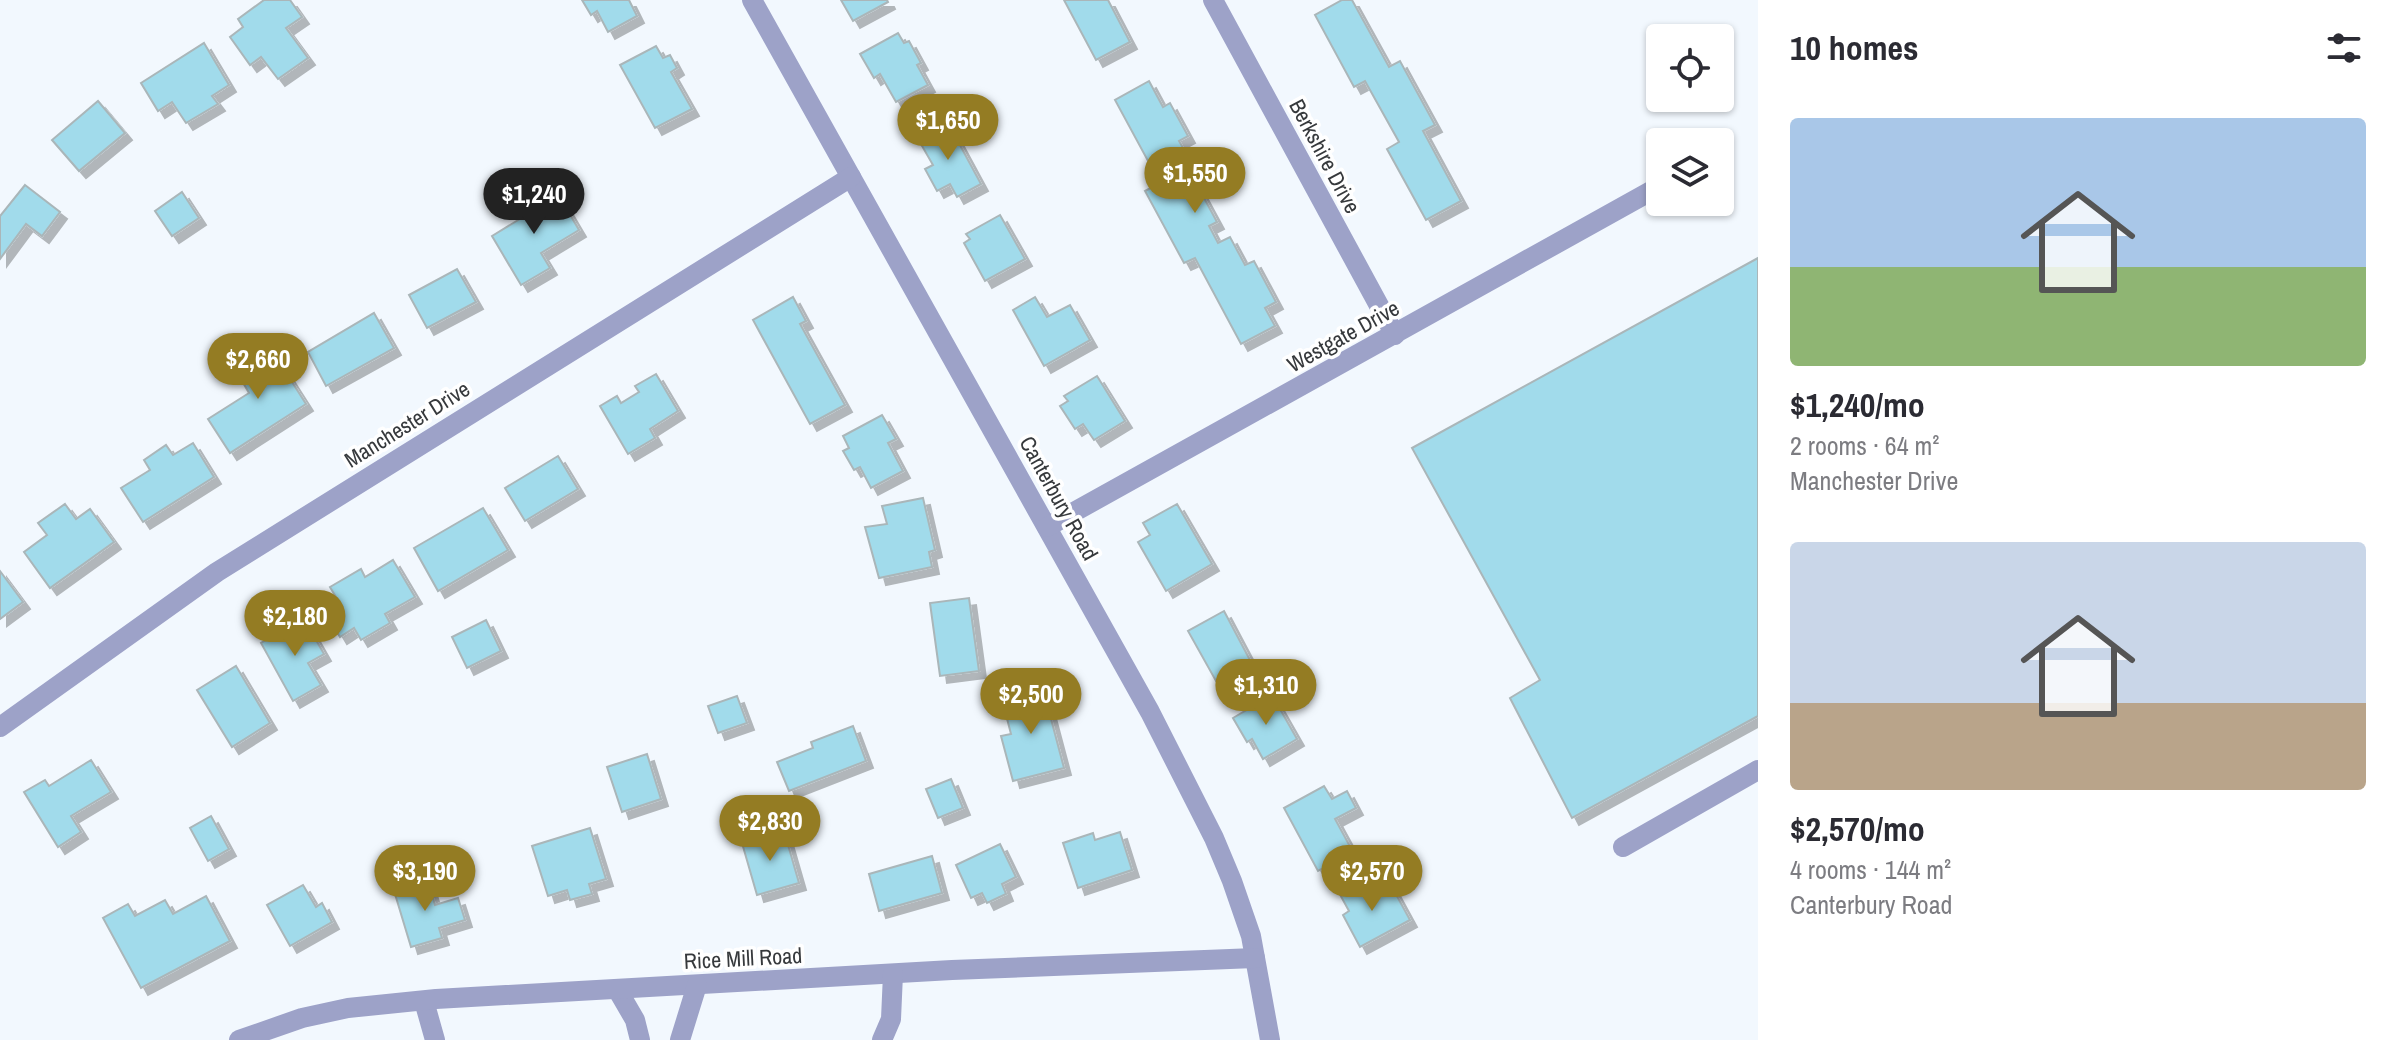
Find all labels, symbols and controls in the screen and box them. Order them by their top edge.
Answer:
map controls [1646,24,1734,216]
button: locate [1646,24,1734,112]
text: 10 homes [1790,25,1919,71]
icon: filters [2322,26,2366,70]
pin: $1,650 [883,94,1013,162]
street label: Berkshire Drive [1282,94,1368,218]
text: $1,650 [915,102,981,137]
button: layers [1646,128,1734,216]
pin: $1,550 [1130,147,1260,215]
text: $1,550 [1162,155,1228,190]
pin: $1,240 [469,168,599,236]
icon: home [2006,170,2150,314]
text: $1,240 [501,176,567,211]
street label: Westgate Drive [1281,293,1405,379]
pin: $2,660 [193,333,323,401]
text: $2,660 [225,341,291,376]
street label: Manchester Drive [339,374,475,474]
text: $1,240/mo [1790,382,1925,428]
text: 2 rooms · 64 m² [1790,428,1939,463]
street label: Canterbury Road [1013,431,1105,565]
text: Manchester Drive [1790,463,1958,498]
pin: $2,180 [230,590,360,658]
icon: home [2006,594,2150,738]
text: $2,180 [262,598,328,633]
pin: $1,310 [1201,659,1331,727]
text: $1,310 [1233,667,1299,702]
pin: $2,500 [966,668,1096,736]
text: $2,500 [998,676,1064,711]
pin: $2,830 [705,795,835,863]
text: $2,830 [737,803,803,838]
text: $2,570/mo [1790,806,1925,852]
pin: $3,190 [360,845,490,913]
pin: $2,570 [1307,845,1437,913]
text: 4 rooms · 144 m² [1790,852,1951,887]
text: $3,190 [392,853,458,888]
text: $2,570 [1339,853,1405,888]
text: Canterbury Road [1790,887,1952,922]
street label: Rice Mill Road [683,940,803,976]

